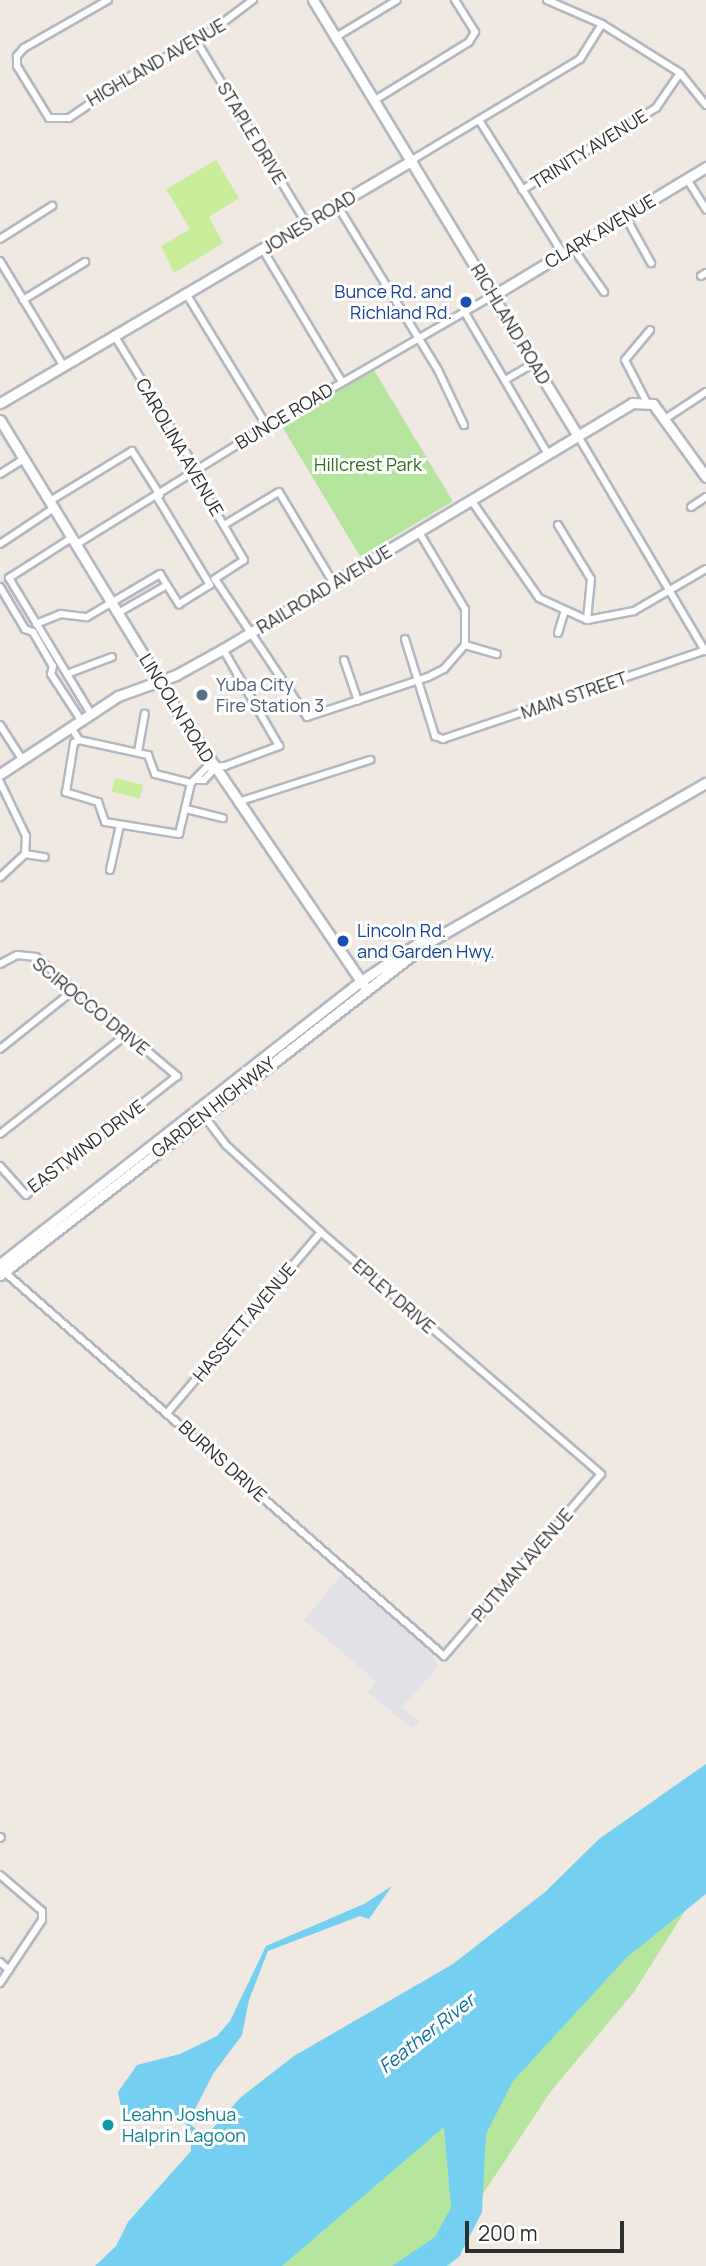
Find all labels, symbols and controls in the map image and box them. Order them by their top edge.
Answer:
street label: HIGHLAND AVENUE [83,13,229,111]
street label: STAPLE DRIVE [213,78,291,188]
street label: TRINITY AVENUE [526,104,652,194]
street label: JONES ROAD [258,186,360,258]
street label: CLARK AVENUE [541,189,659,273]
street label: RICHLAND ROAD [467,260,555,388]
place label: Bunce Rd. and Richland Rd. [334,281,452,324]
marker: Bunce Rd. and Richland Rd. [458,294,474,310]
street label: CAROLINA AVENUE [132,374,228,520]
street label: BUNCE ROAD [231,378,337,454]
park label: Hillcrest Park [314,453,422,475]
street label: RAILROAD AVENUE [253,540,395,638]
street label: LINCOLN ROAD [135,650,219,766]
street label: MAIN STREET [518,667,630,723]
place label: Yuba City Fire Station 3 [216,674,324,716]
marker: Yuba City Fire Station 3 [194,687,210,703]
place label: Lincoln Rd. and Garden Hwy. [357,920,495,962]
marker: Lincoln Rd. and Garden Hwy. [335,933,351,949]
street label: SCIROCCO DRIVE [28,952,154,1060]
street label: GARDEN HIGHWAY [147,1052,279,1162]
street label: EASTWIND DRIVE [23,1095,149,1197]
street label: EPLEY DRIVE [348,1254,440,1338]
street label: HASSETT AVENUE [188,1258,300,1386]
street label: BURNS DRIVE [175,1416,271,1506]
street label: PUTMAN AVENUE [467,1504,577,1626]
water label: Feather River [375,1990,479,2078]
place label: Leahn Joshua Halprin Lagoon [122,2104,246,2146]
marker: Leahn Joshua Halprin Lagoon [100,2117,116,2133]
scale bar [468,2206,627,2250]
text: 200 m [478,2219,538,2247]

